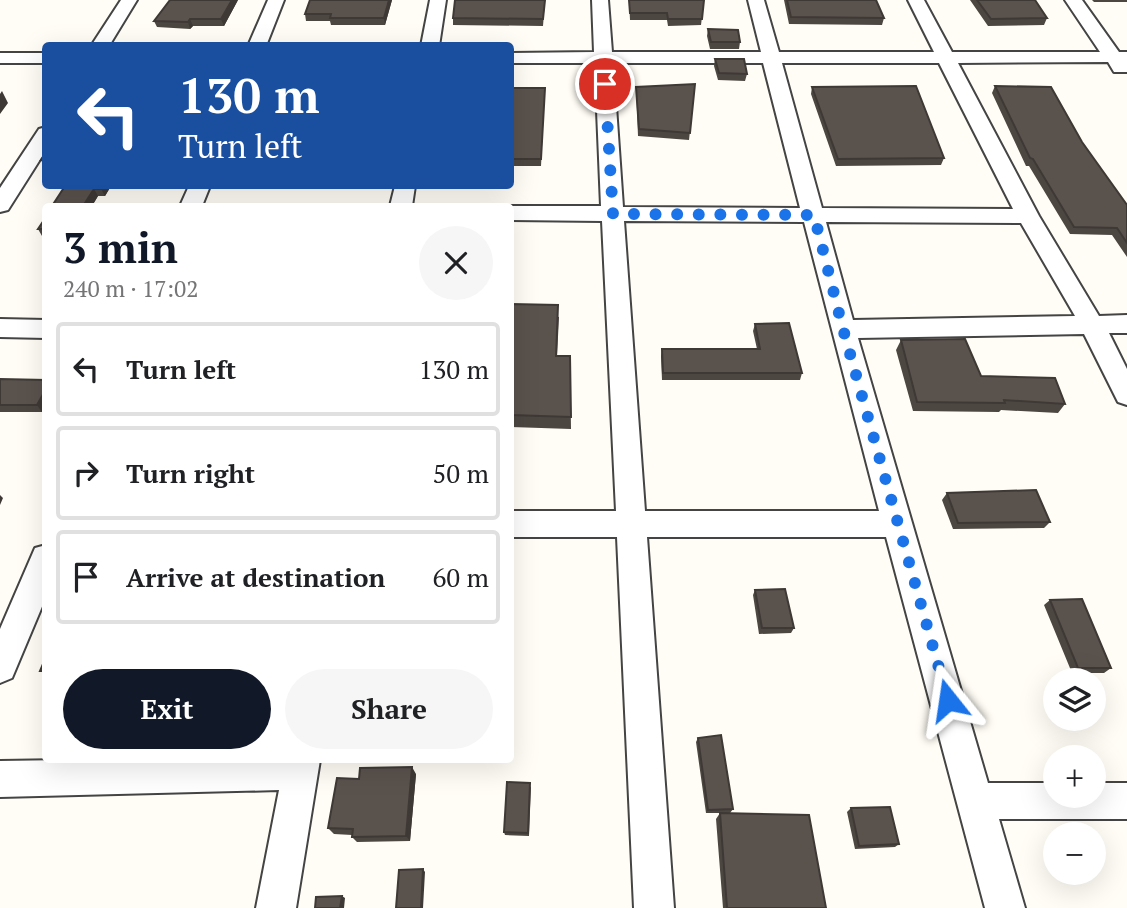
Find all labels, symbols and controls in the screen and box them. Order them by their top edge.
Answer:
pin [575,54,635,114]
text: 130 m [178,62,320,127]
icon: arrive [586,65,624,103]
icon: left [63,70,154,161]
text: Turn left [178,125,302,167]
text: 3 min [63,219,178,275]
button: close [419,226,493,300]
text: 240 m · 17:02 [63,273,198,304]
icon: left [67,350,105,388]
text: Turn left [126,352,236,386]
text: 130 m [419,352,489,386]
icon: right [67,454,105,492]
text: Turn right [126,456,255,490]
text: 50 m [433,456,489,490]
icon: arrive [67,558,105,596]
text: Arrive at destination [126,560,385,594]
text: 60 m [433,560,489,594]
position arrow [911,663,985,737]
map controls [1043,668,1106,885]
button: layers [1043,668,1106,731]
button: Exit [63,669,271,749]
button: Share [285,669,493,749]
button: + [1043,745,1106,808]
button: − [1043,822,1106,885]

